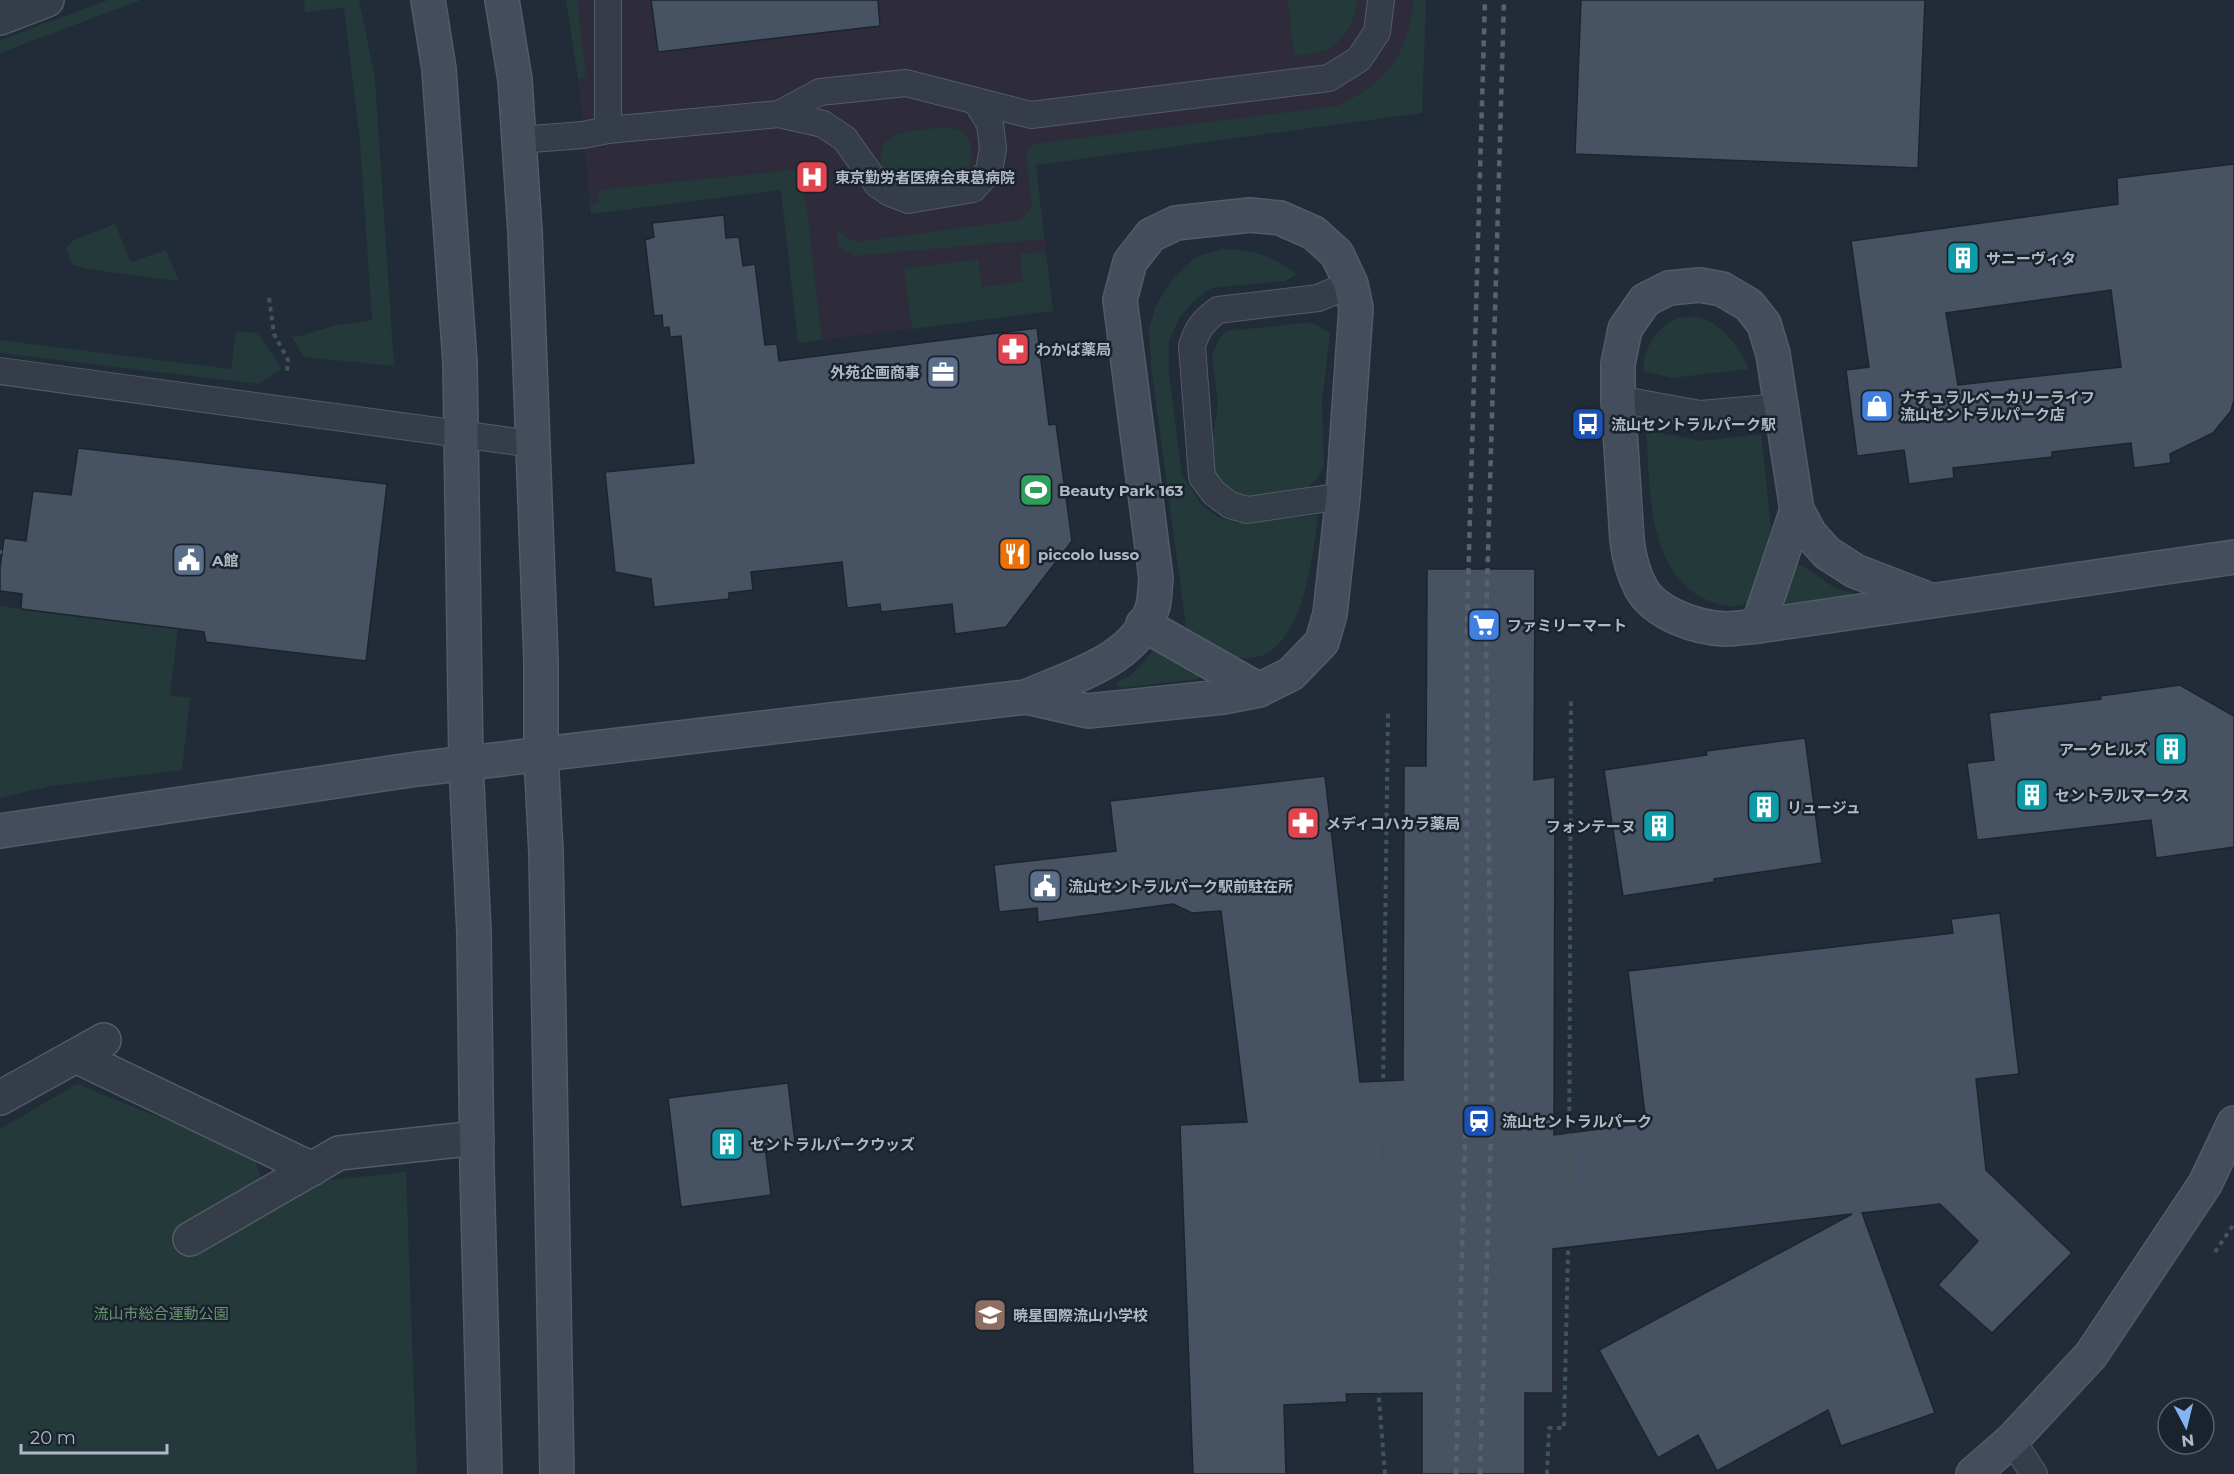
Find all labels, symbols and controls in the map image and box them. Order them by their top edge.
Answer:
hospital icon: 東京勤労者医療会東葛病院 [794,159,830,195]
place label: 東京勤労者医療会東葛病院 [835,168,1015,187]
building icon: サニーヴィタ [1945,240,1981,276]
place label: サニーヴィタ [1986,249,2076,268]
pharmacy icon: わかば薬局 [995,331,1031,367]
place label: わかば薬局 [1036,340,1111,359]
office icon: 外苑企画商事 [925,354,961,390]
place label: 外苑企画商事 [830,363,920,382]
shop icon: ナチュラルベーカリーライフ 流山セントラルパーク店 [1859,388,1895,424]
place label: ナチュラルベーカリーライフ 流山セントラルパーク店 [1900,388,2095,424]
bus stop icon: 流山セントラルパーク駅 [1570,406,1606,442]
place label: 流山セントラルパーク駅 [1611,415,1776,434]
sports icon: Beauty Park 163 [1018,472,1054,508]
place label: Beauty Park 163 [1059,481,1184,500]
restaurant icon: piccolo lusso [997,536,1033,572]
public building icon: A館 [171,542,207,578]
place label: piccolo lusso [1038,545,1140,564]
place label: A館 [211,551,239,570]
supermarket icon: ファミリーマート [1466,607,1502,643]
place label: ファミリーマート [1507,616,1627,635]
building icon: アークヒルズ [2153,731,2189,767]
place label: アークヒルズ [2059,740,2148,759]
building icon: セントラルマークス [2014,777,2050,813]
place label: セントラルマークス [2055,786,2190,805]
building icon: リュージュ [1746,789,1782,825]
place label: リュージュ [1787,798,1861,817]
pharmacy icon: メディコハカラ薬局 [1285,805,1321,841]
building icon: フォンテーヌ [1641,808,1677,844]
place label: メディコハカラ薬局 [1326,814,1460,833]
place label: フォンテーヌ [1546,817,1636,836]
public building icon: 流山セントラルパーク駅前駐在所 [1027,868,1063,904]
place label: 流山セントラルパーク駅前駐在所 [1068,877,1293,896]
station icon: 流山セントラルパーク [1461,1103,1497,1139]
place label: 流山セントラルパーク [1502,1112,1652,1131]
building icon: セントラルパークウッズ [709,1126,745,1162]
place label: セントラルパークウッズ [750,1135,915,1154]
school or university icon: 暁星国際流山小学校 [972,1297,1008,1333]
park label: 流山市総合運動公園 [93,1304,229,1323]
place label: 暁星国際流山小学校 [1013,1306,1148,1325]
north arrow [2156,1396,2216,1456]
scale bar [21,1417,166,1455]
text: 20 m [30,1427,76,1449]
text: N [2180,1430,2195,1451]

